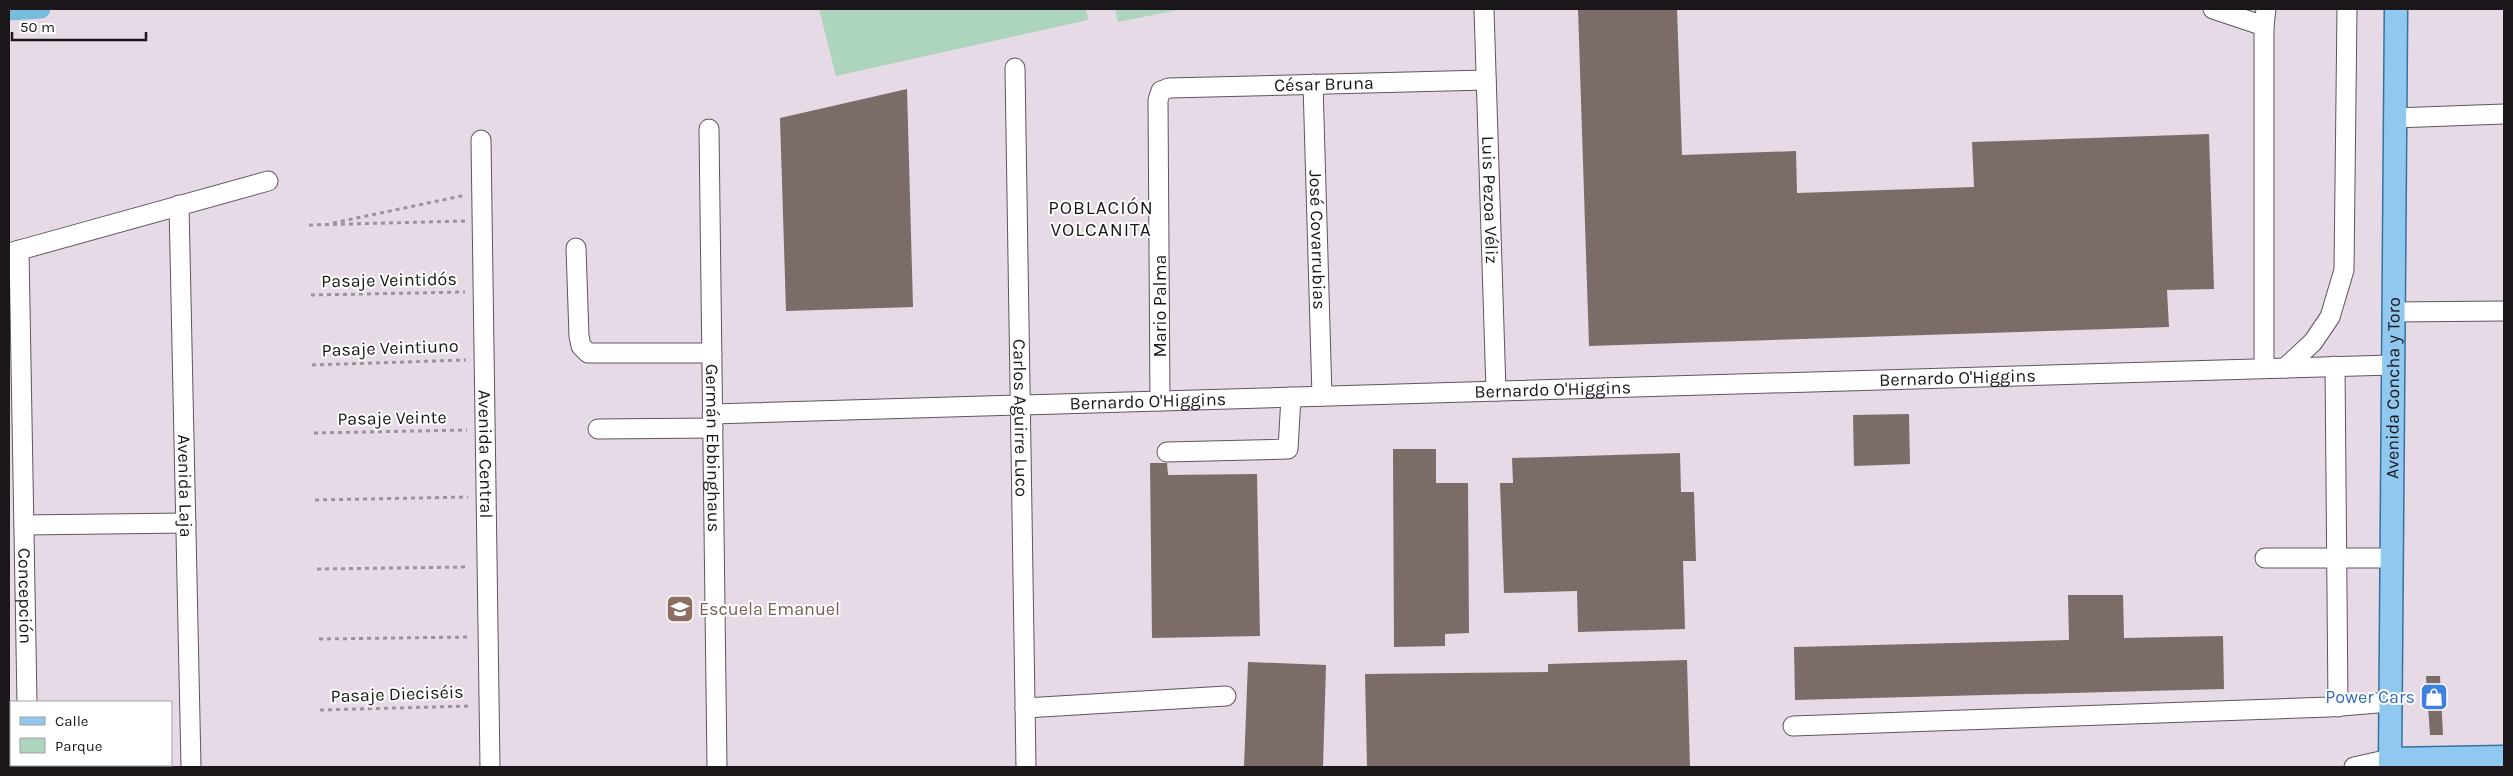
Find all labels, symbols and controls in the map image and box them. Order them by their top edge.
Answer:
scale bar [12,10,146,42]
text: 50 m [20,18,55,36]
street label: César Bruna [1274,72,1374,96]
street label: Luis Pezoa Véliz [1477,136,1503,264]
street label: José Covarrubias [1304,170,1331,310]
district label: POBLACIÓN VOLCANITA [1048,196,1154,241]
street label: Mario Palma [1149,255,1171,357]
street label: Pasaje Veintidós [321,268,457,292]
street label: Avenida Concha y Toro [2381,297,2405,479]
street label: Pasaje Veintiuno [321,335,459,361]
street label: Carlos Aguirre Luco [1008,339,1033,497]
street label: Germán Ebbinghaus [701,364,725,532]
street label: Bernardo O'Higgins [1879,364,2036,391]
street label: Bernardo O'Higgins [1474,376,1631,403]
street label: Bernardo O'Higgins [1069,388,1226,415]
street label: Avenida Central [474,389,497,519]
street label: Pasaje Veinte [337,406,447,430]
street label: Avenida Laja [173,434,197,538]
street label: Concepción [13,548,37,644]
school or university icon: Escuela Emanuel [665,594,695,624]
place label: Escuela Emanuel [699,598,840,620]
street label: Pasaje Dieciséis [330,681,464,707]
shop icon: Power Cars [2419,682,2449,712]
place label: Power Cars [2325,686,2415,708]
legend [10,701,172,766]
text: Calle [55,712,89,730]
text: Parque [55,737,103,755]

